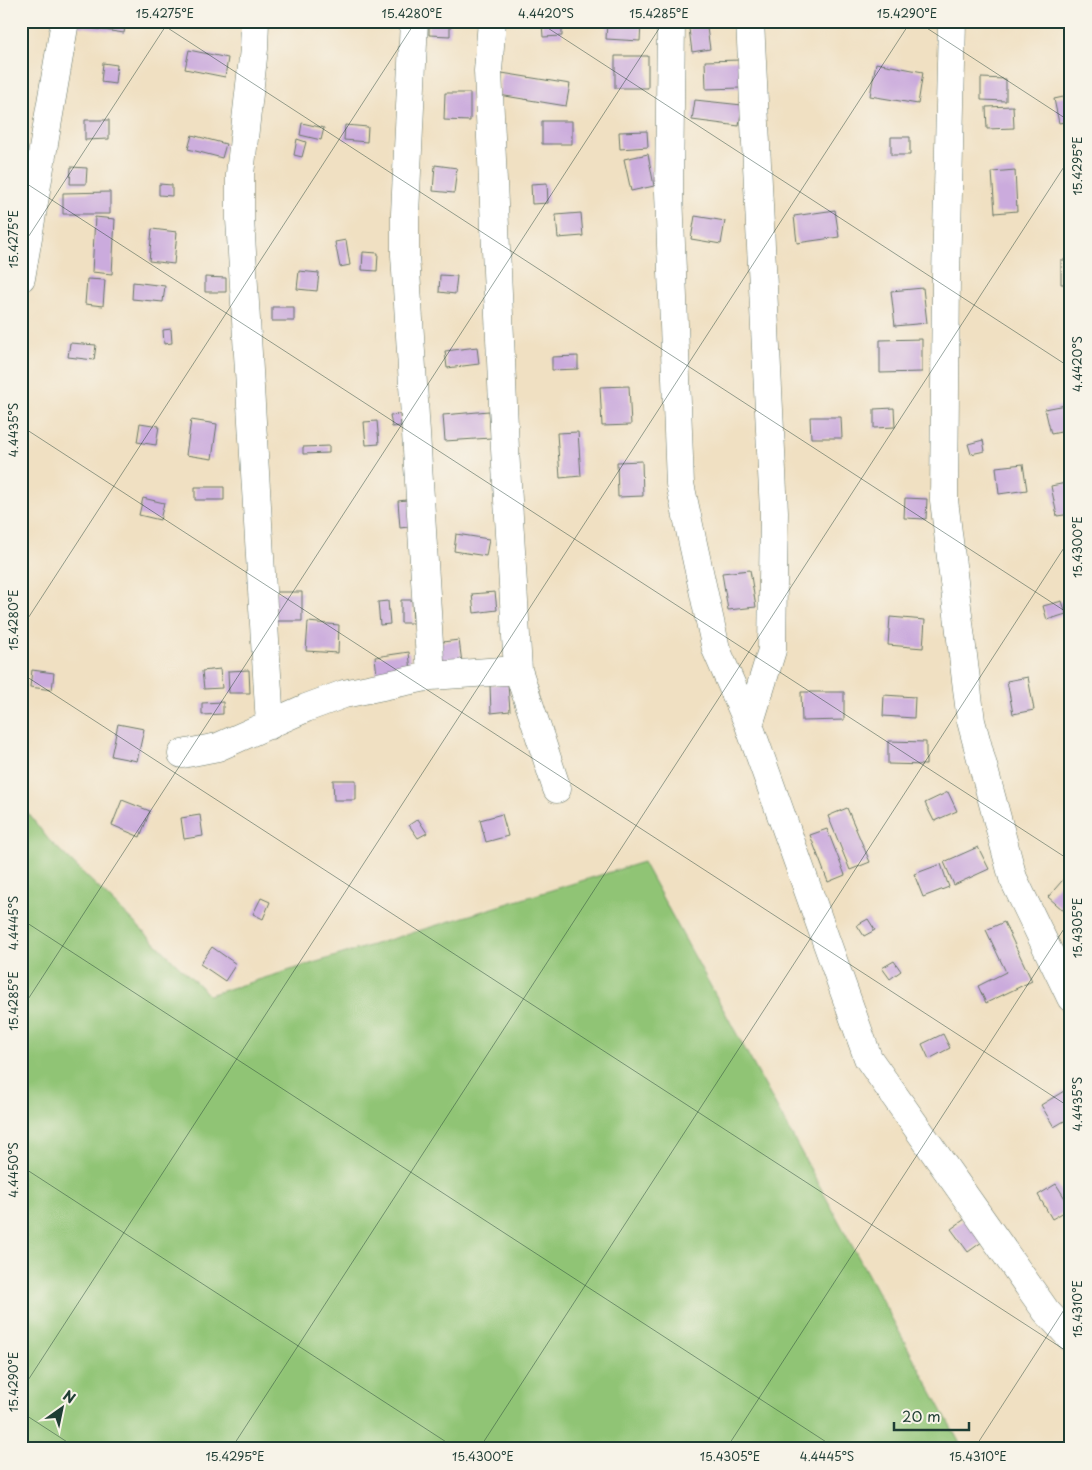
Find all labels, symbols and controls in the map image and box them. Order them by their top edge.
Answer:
text: 15.4275°E [136,4,194,22]
text: 15.4280°E [382,4,442,22]
text: 4.4420°S [518,4,574,22]
text: 15.4285°E [629,4,689,22]
text: 15.4290°E [877,4,937,22]
text: 15.4295°E [1068,136,1086,196]
text: 15.4275°E [4,210,22,268]
text: 4.4420°S [1068,336,1086,392]
text: 4.4435°S [4,403,22,457]
text: 15.4300°E [1068,516,1086,578]
text: 15.4280°E [4,590,22,650]
text: 4.4445°S [4,896,22,950]
text: 15.4305°E [1068,898,1086,958]
text: 15.4285°E [4,971,22,1031]
text: 4.4435°S [1068,1077,1086,1131]
text: 4.4450°S [4,1142,22,1198]
text: 15.4310°E [1068,1280,1086,1338]
text: 15.4290°E [4,1352,22,1412]
north arrow [38,1382,88,1432]
text: N [59,1385,80,1409]
scale bar [894,1400,970,1432]
text: 20 m [902,1404,941,1427]
text: 15.4295°E [205,1447,265,1465]
text: 15.4300°E [452,1447,514,1465]
text: 15.4305°E [700,1447,760,1465]
text: 4.4445°S [800,1447,854,1465]
text: 15.4310°E [949,1447,1007,1465]

